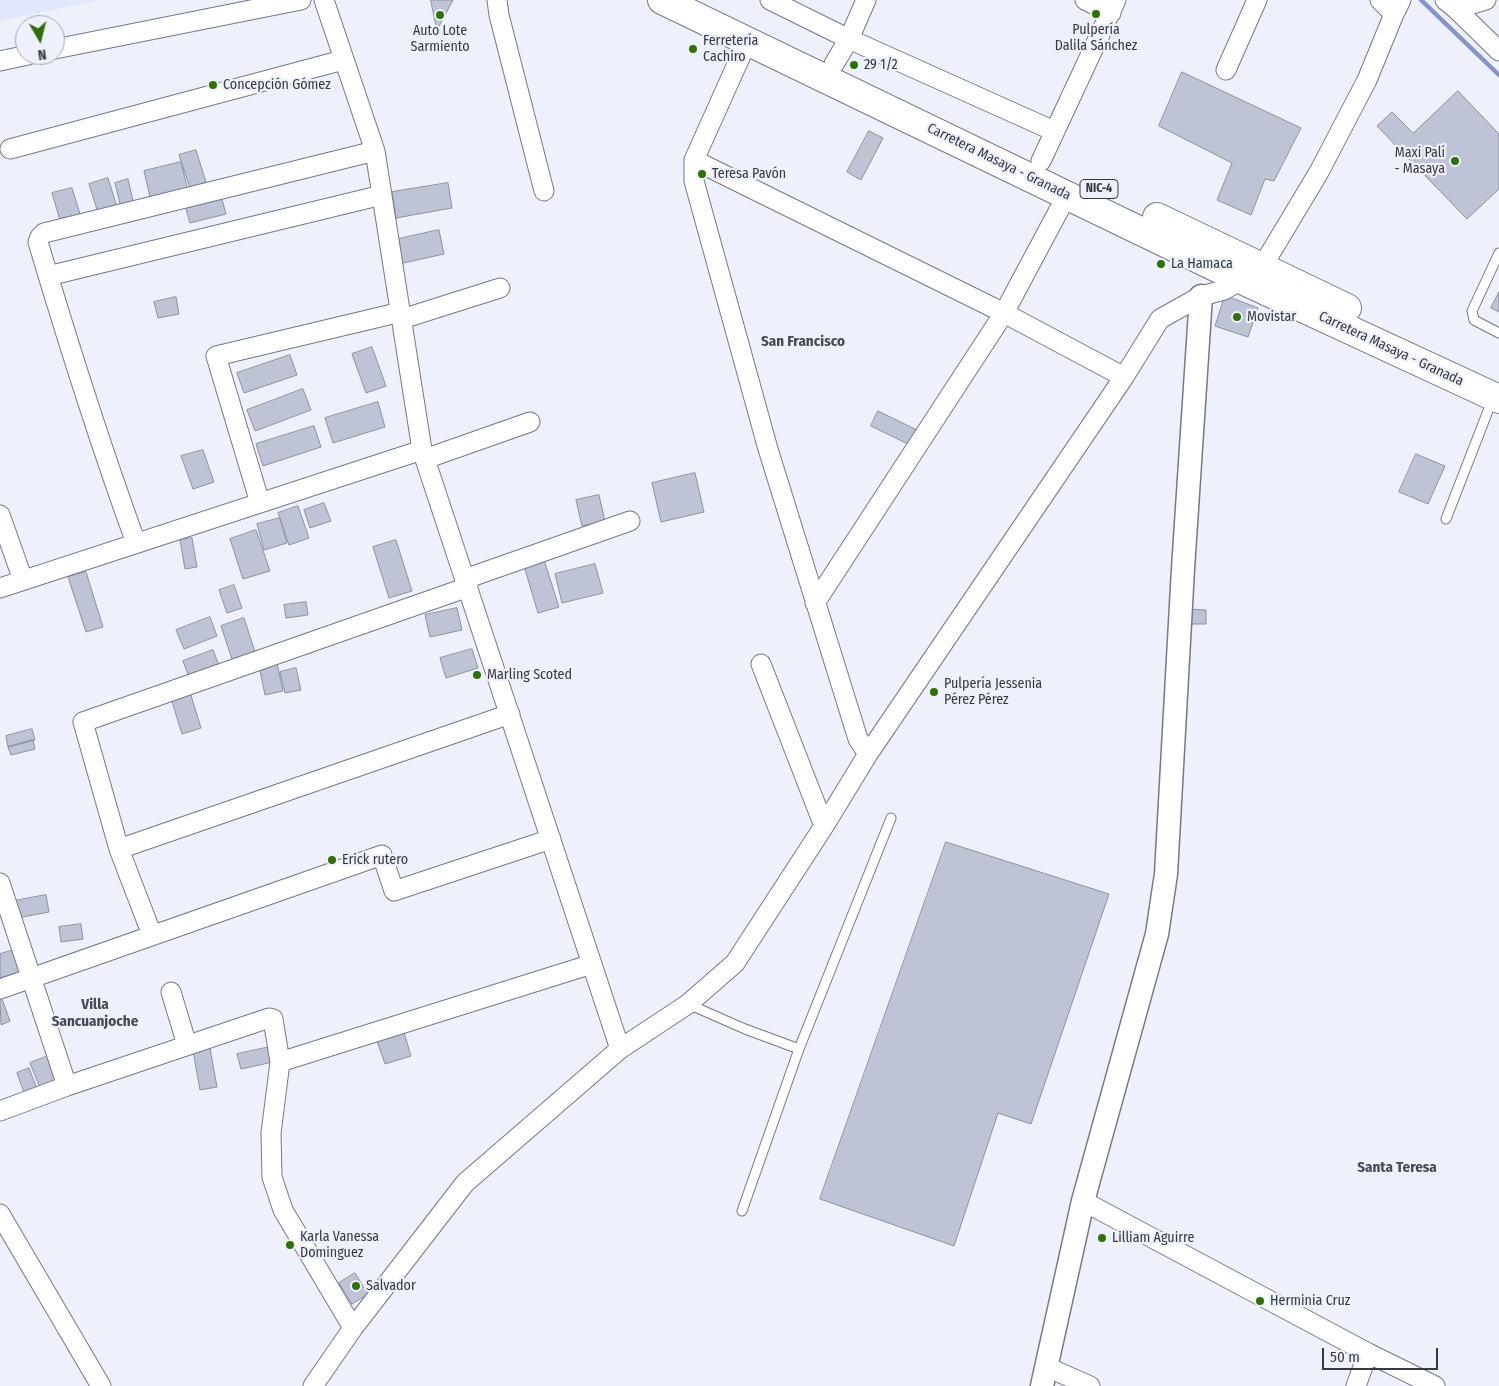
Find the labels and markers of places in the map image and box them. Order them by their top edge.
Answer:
marker: Pulpería Dalila Sánchez [1090,8,1102,20]
marker: Auto Lote Sarmiento [434,9,446,21]
place label: Pulpería Dalila Sánchez [1055,22,1137,54]
place label: Auto Lote Sarmiento [410,23,470,56]
place label: Ferretería Cachiro [703,33,758,65]
marker: Ferretería Cachiro [687,43,699,55]
place label: 29 1/2 [864,57,898,73]
marker: 29 1/2 [848,59,860,71]
place label: Concepción Gómez [223,77,331,93]
marker: Concepción Gómez [207,79,219,91]
place label: Maxi Palí - Masaya [1394,145,1445,178]
marker: Maxi Palí - Masaya [1449,155,1461,167]
place label: Teresa Pavón [712,166,786,182]
marker: Teresa Pavón [696,168,708,180]
place label: La Hamaca [1171,256,1233,272]
marker: La Hamaca [1155,258,1167,270]
place label: Movistar [1247,309,1296,325]
marker: Movistar [1231,311,1243,323]
place label: Marling Scoted [487,667,572,683]
marker: Marling Scoted [471,669,483,681]
place label: Pulpería Jessenia Pérez Pérez [944,676,1042,709]
marker: Pulpería Jessenia Pérez Pérez [928,686,940,698]
place label: Erick rutero [342,852,408,868]
marker: Erick rutero [326,854,338,866]
place label: Karla Vanessa Dominguez [300,1229,379,1262]
place label: Lilliam Aguirre [1112,1230,1195,1246]
marker: Lilliam Aguirre [1096,1232,1108,1244]
marker: Karla Vanessa Dominguez [284,1239,296,1251]
place label: Salvador [366,1278,416,1294]
marker: Salvador [350,1280,362,1292]
place label: Herminia Cruz [1270,1293,1350,1309]
marker: Herminia Cruz [1254,1295,1266,1307]

